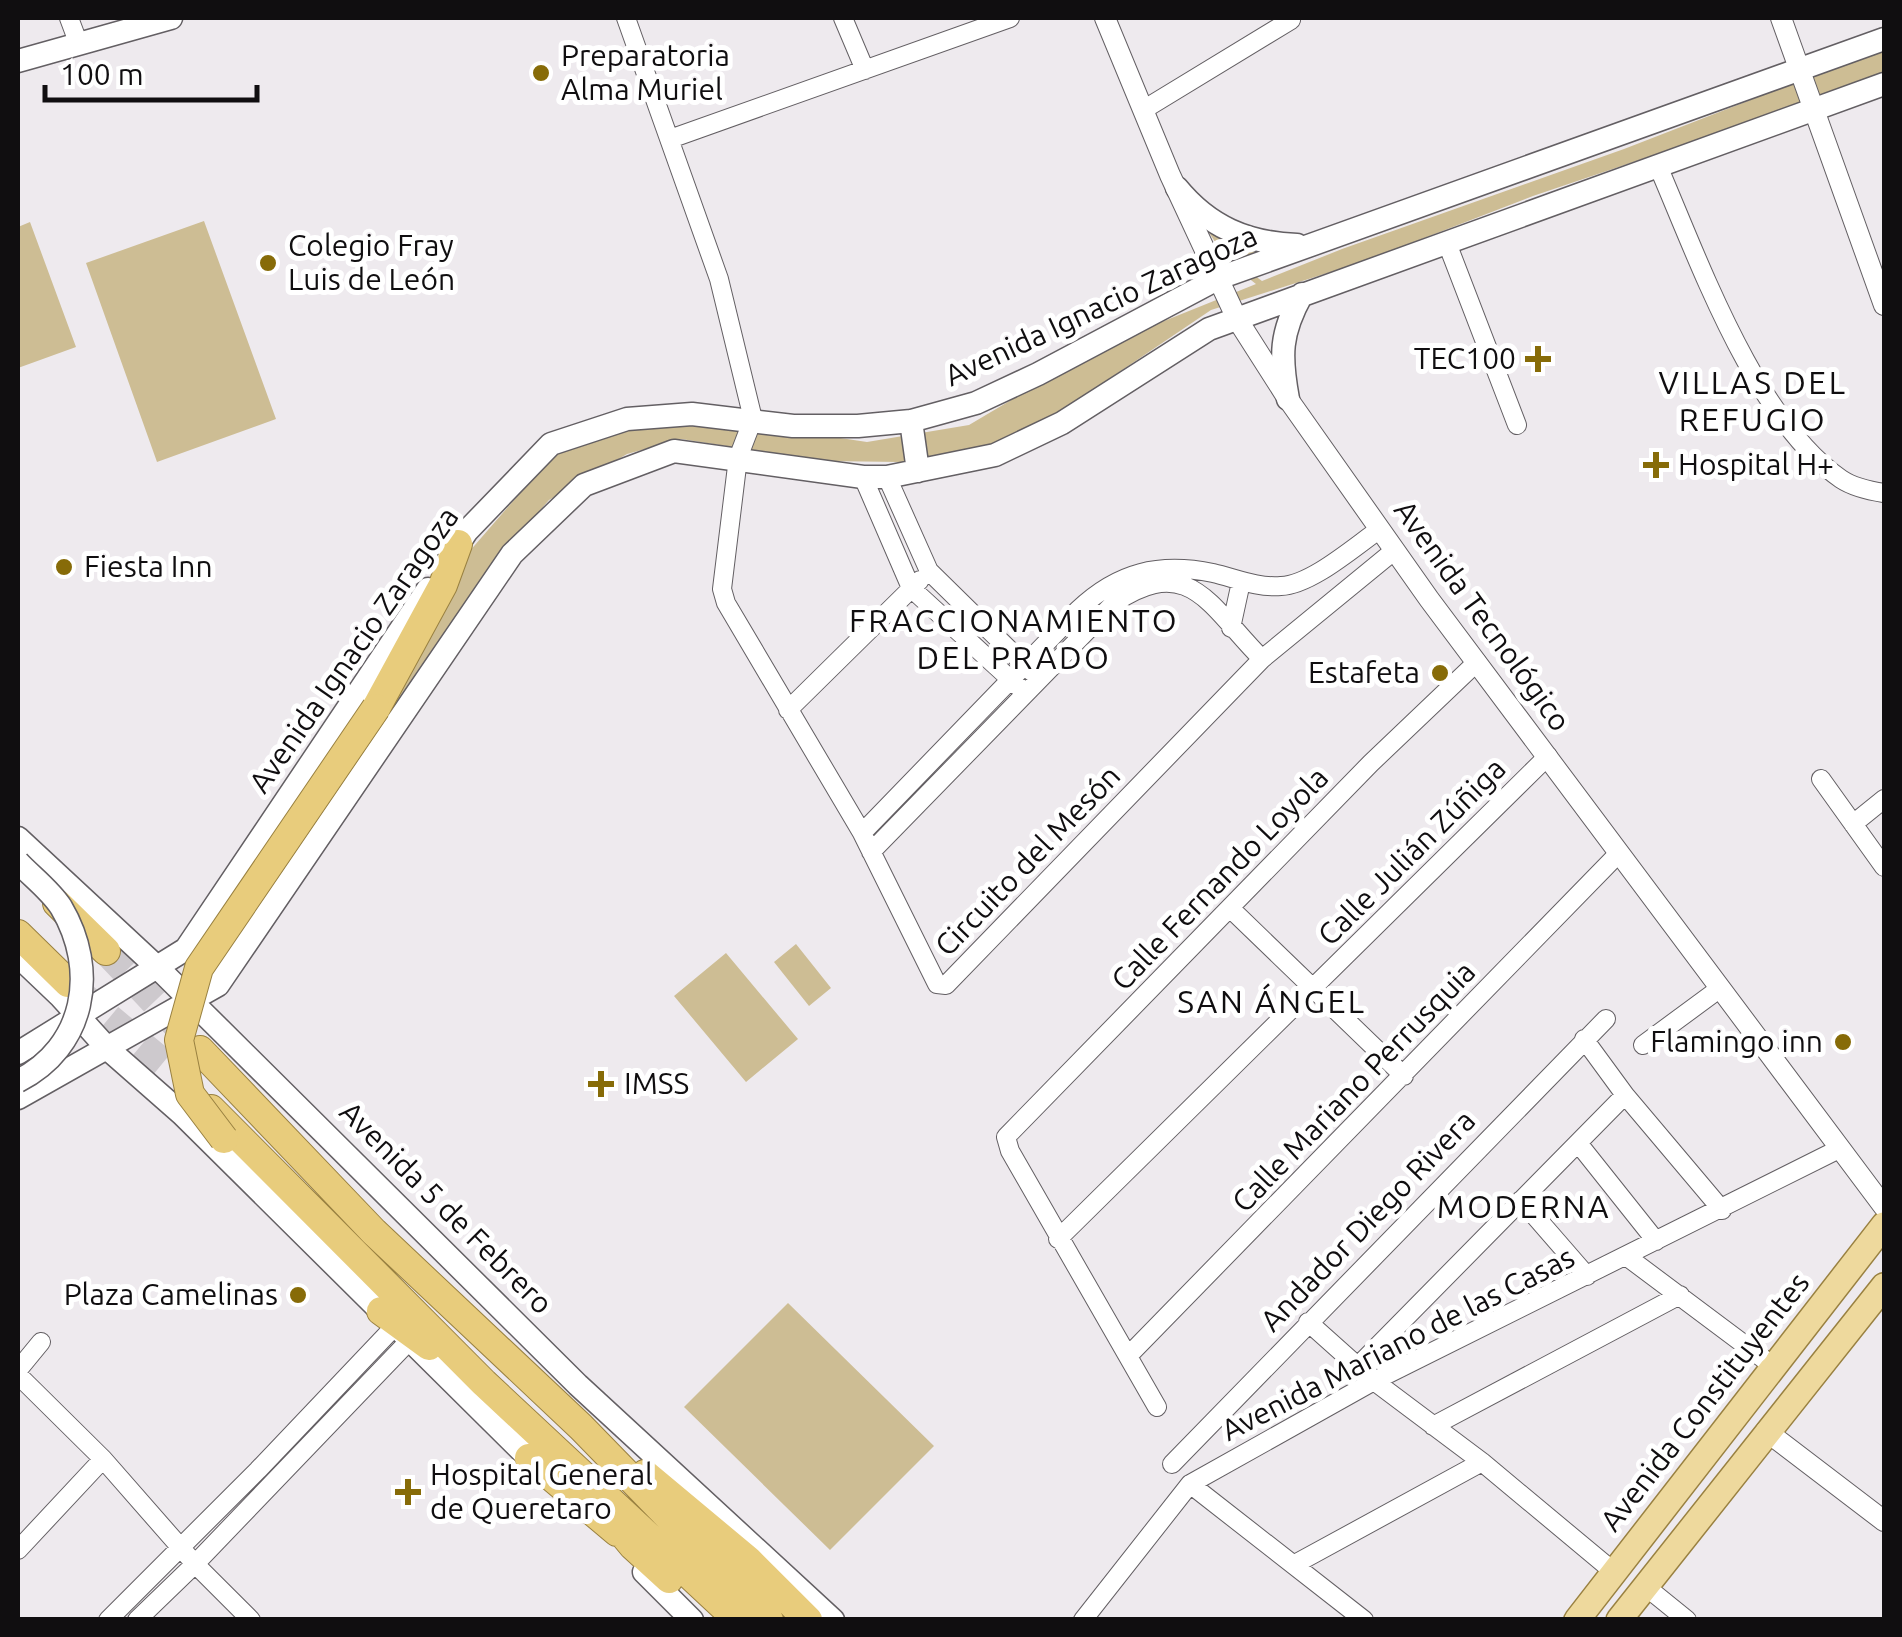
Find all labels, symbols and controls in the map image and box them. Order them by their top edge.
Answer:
place label: Preparatoria Alma Muriel [561,38,730,106]
scale bar [45,40,258,102]
text: 100 m [60,57,144,91]
marker: Preparatoria Alma Muriel [530,62,552,84]
street label: Avenida Ignacio Zaragoza [939,218,1262,392]
place label: Colegio Fray Luis de León [288,228,455,296]
marker: Colegio Fray Luis de León [257,252,279,274]
place label: TEC100 [1414,341,1516,375]
marker: TEC100 [1525,346,1551,372]
district label: VILLAS DEL REFUGIO [1658,364,1848,437]
place label: Hospital H+ [1678,447,1834,481]
marker: Hospital H+ [1643,452,1669,478]
street label: Avenida Tecnológico [1388,494,1578,737]
street label: Avenida Ignacio Zaragoza [242,500,465,799]
place label: Fiesta Inn [84,549,213,583]
marker: Fiesta Inn [53,556,75,578]
district label: FRACCIONAMIENTO DEL PRADO [849,602,1179,675]
place label: Estafeta [1308,655,1420,689]
marker: Estafeta [1429,662,1451,684]
street label: Calle Julián Zúñiga [1311,751,1512,952]
street label: Circuito del Mesón [928,758,1127,962]
street label: Calle Fernando Loyola [1104,760,1334,997]
street label: Calle Mariano Perrusquia [1225,954,1482,1218]
district label: SAN ÁNGEL [1177,983,1367,1019]
place label: Flamingo inn [1650,1024,1823,1058]
marker: Flamingo inn [1832,1031,1854,1053]
place label: IMSS [624,1066,689,1100]
marker: IMSS [588,1071,614,1097]
street label: Avenida 5 de Febrero [334,1094,560,1320]
street label: Andador Diego Rivera [1253,1103,1481,1338]
district label: MODERNA [1437,1188,1611,1224]
street label: Avenida Mariano de las Casas [1216,1239,1580,1447]
street label: Avenida Constituyentes [1593,1266,1815,1537]
place label: Plaza Camelinas [64,1277,278,1311]
marker: Plaza Camelinas [287,1284,309,1306]
place label: Hospital General de Queretaro [430,1457,653,1525]
marker: Hospital General de Queretaro [395,1479,421,1505]

